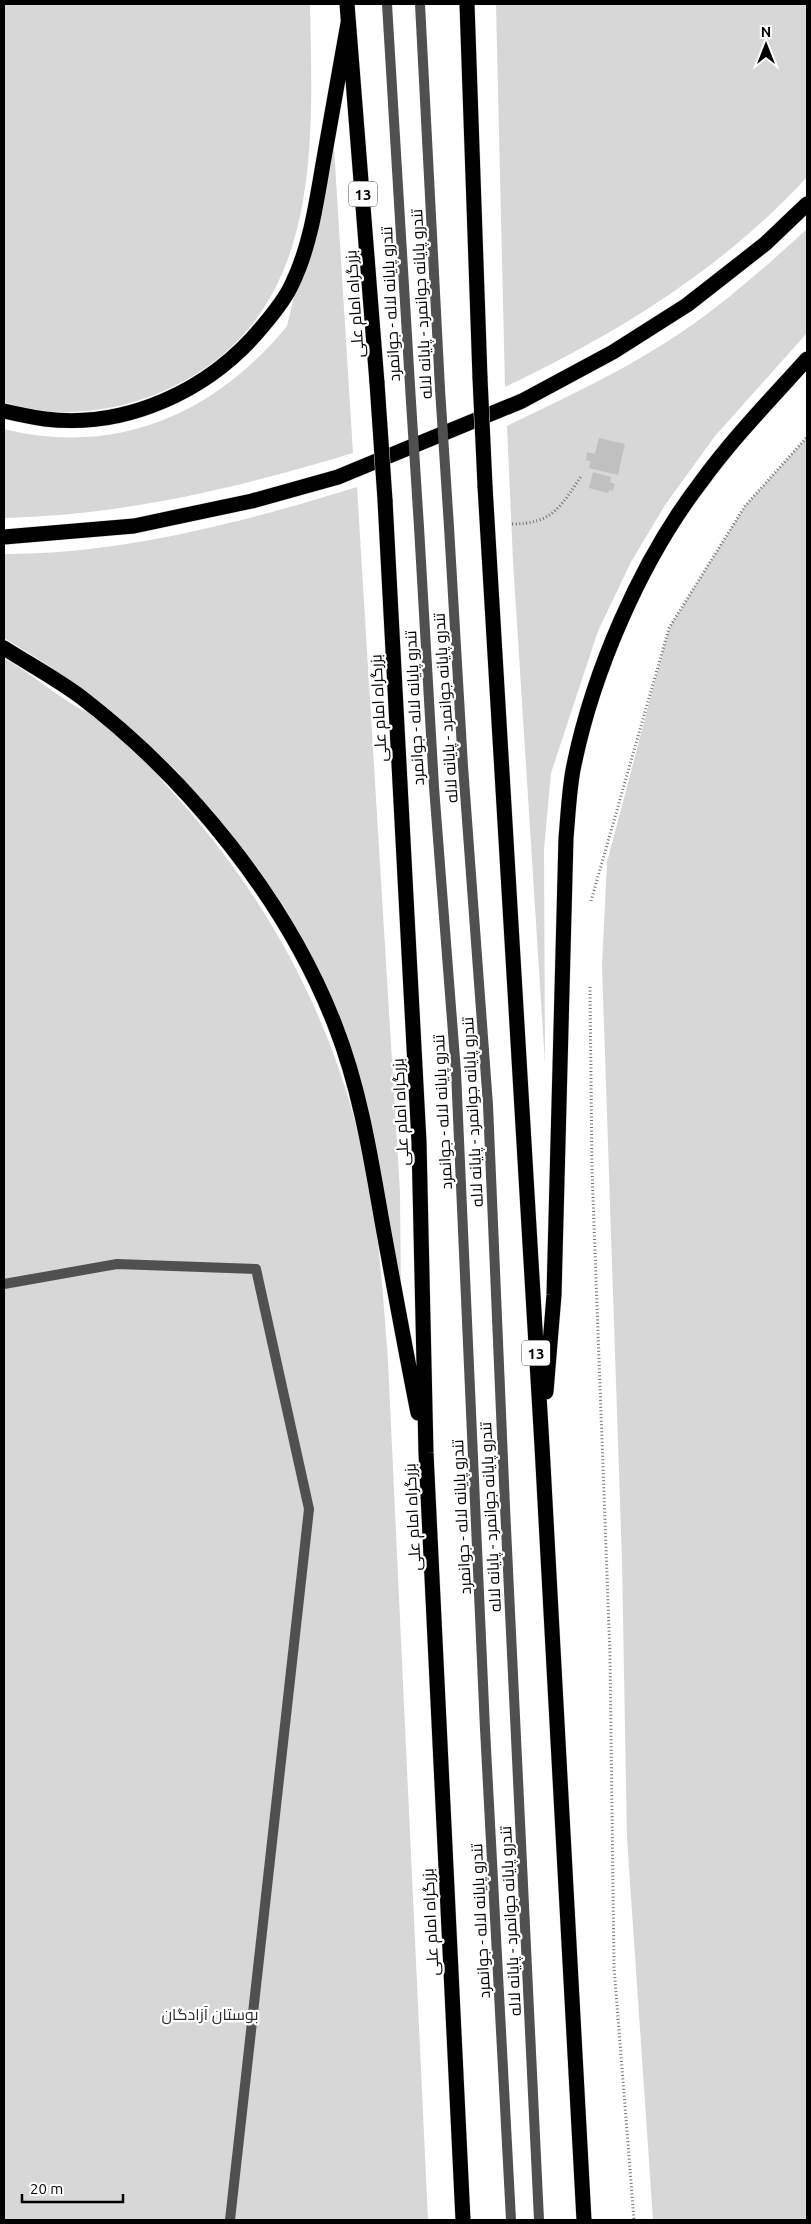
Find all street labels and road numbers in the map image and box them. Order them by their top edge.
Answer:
road number: 13 [349,182,377,206]
street label: تندرو پایانه جوانمرد - پایانه لاله [407,208,438,400]
street label: تندرو پایانه لاله - جوانمرد [377,225,406,382]
street label: بزرگراه امام علی [341,249,370,358]
street label: تندرو پایانه جوانمرد - پایانه لاله [429,611,464,804]
street label: تندرو پایانه لاله - جوانمرد [401,629,430,786]
street label: بزرگراه امام علی [366,654,393,762]
street label: تندرو پایانه جوانمرد - پایانه لاله [458,1016,489,1208]
street label: تندرو پایانه لاله - جوانمرد [429,1033,458,1190]
street label: بزرگراه امام علی [388,1058,415,1166]
road number: 13 [522,1340,550,1366]
street label: تندرو پایانه جوانمرد - پایانه لاله [476,1421,507,1613]
street label: تندرو پایانه لاله - جوانمرد [448,1438,477,1595]
street label: بزرگراه امام علی [400,1463,427,1571]
street label: تندرو پایانه جوانمرد - پایانه لاله [496,1825,527,2017]
street label: تندرو پایانه لاله - جوانمرد [467,1842,496,1999]
street label: بزرگراه امام علی [418,1868,445,1976]

